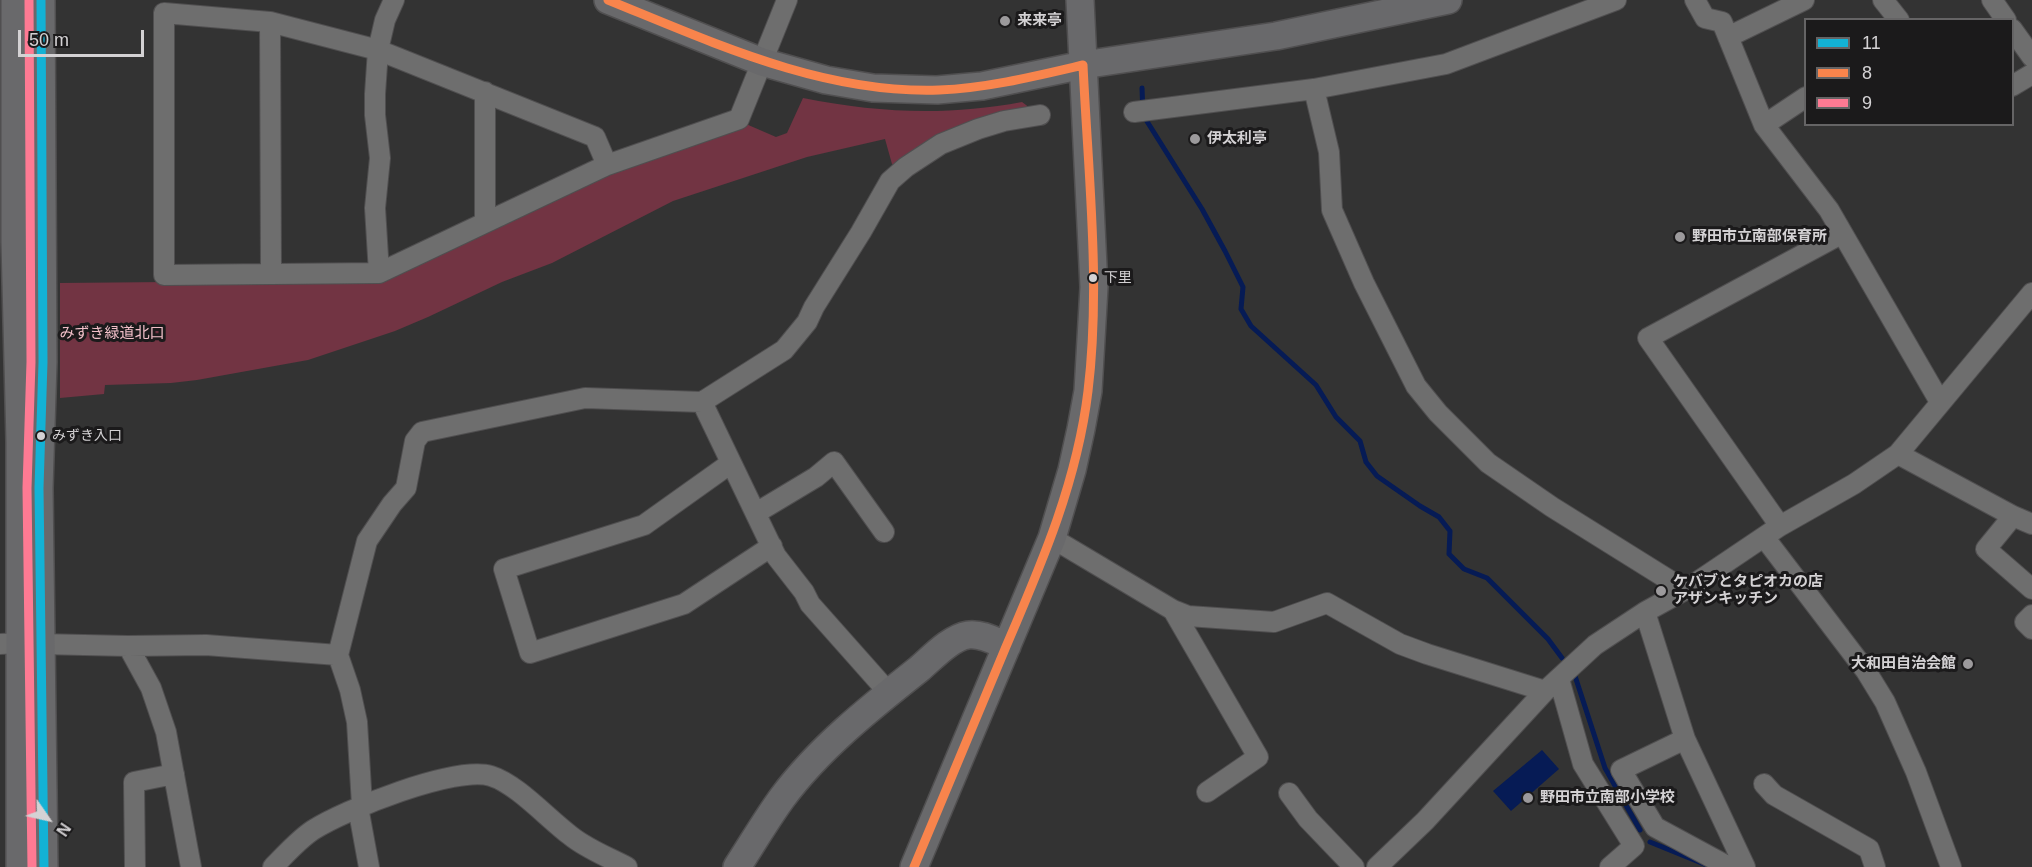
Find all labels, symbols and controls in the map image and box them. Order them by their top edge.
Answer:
place label: 来来亭 [1017,12,1062,30]
marker: 来来亭 [998,14,1012,28]
scale bar [21,18,147,56]
legend [1804,18,2014,126]
text: 50 m [29,30,69,50]
text: 11 [1862,33,1881,53]
text: 8 [1862,63,1872,83]
text: 9 [1862,93,1872,113]
place label: 伊太利亭 [1207,130,1267,148]
marker: 伊太利亭 [1188,132,1202,146]
place label: 野田市立南部保育所 [1692,228,1827,246]
marker: 野田市立南部保育所 [1673,230,1687,244]
place label: 下里 [1104,270,1132,286]
marker: 下里 [1087,272,1099,284]
park label: みずき緑道北口 [60,325,164,343]
place label: みずき入口 [52,428,122,444]
marker: みずき入口 [35,430,47,442]
place label: ケバブとタピオカの店 アザンキッチン [1673,573,1823,608]
marker: ケバブとタピオカの店 アザンキッチン [1654,584,1668,598]
place label: 大和田自治会館 [1851,655,1956,673]
marker: 大和田自治会館 [1961,657,1975,671]
north arrow [18,789,78,849]
place label: 野田市立南部小学校 [1540,789,1675,807]
marker: 野田市立南部小学校 [1521,791,1535,805]
text: N [53,820,74,839]

